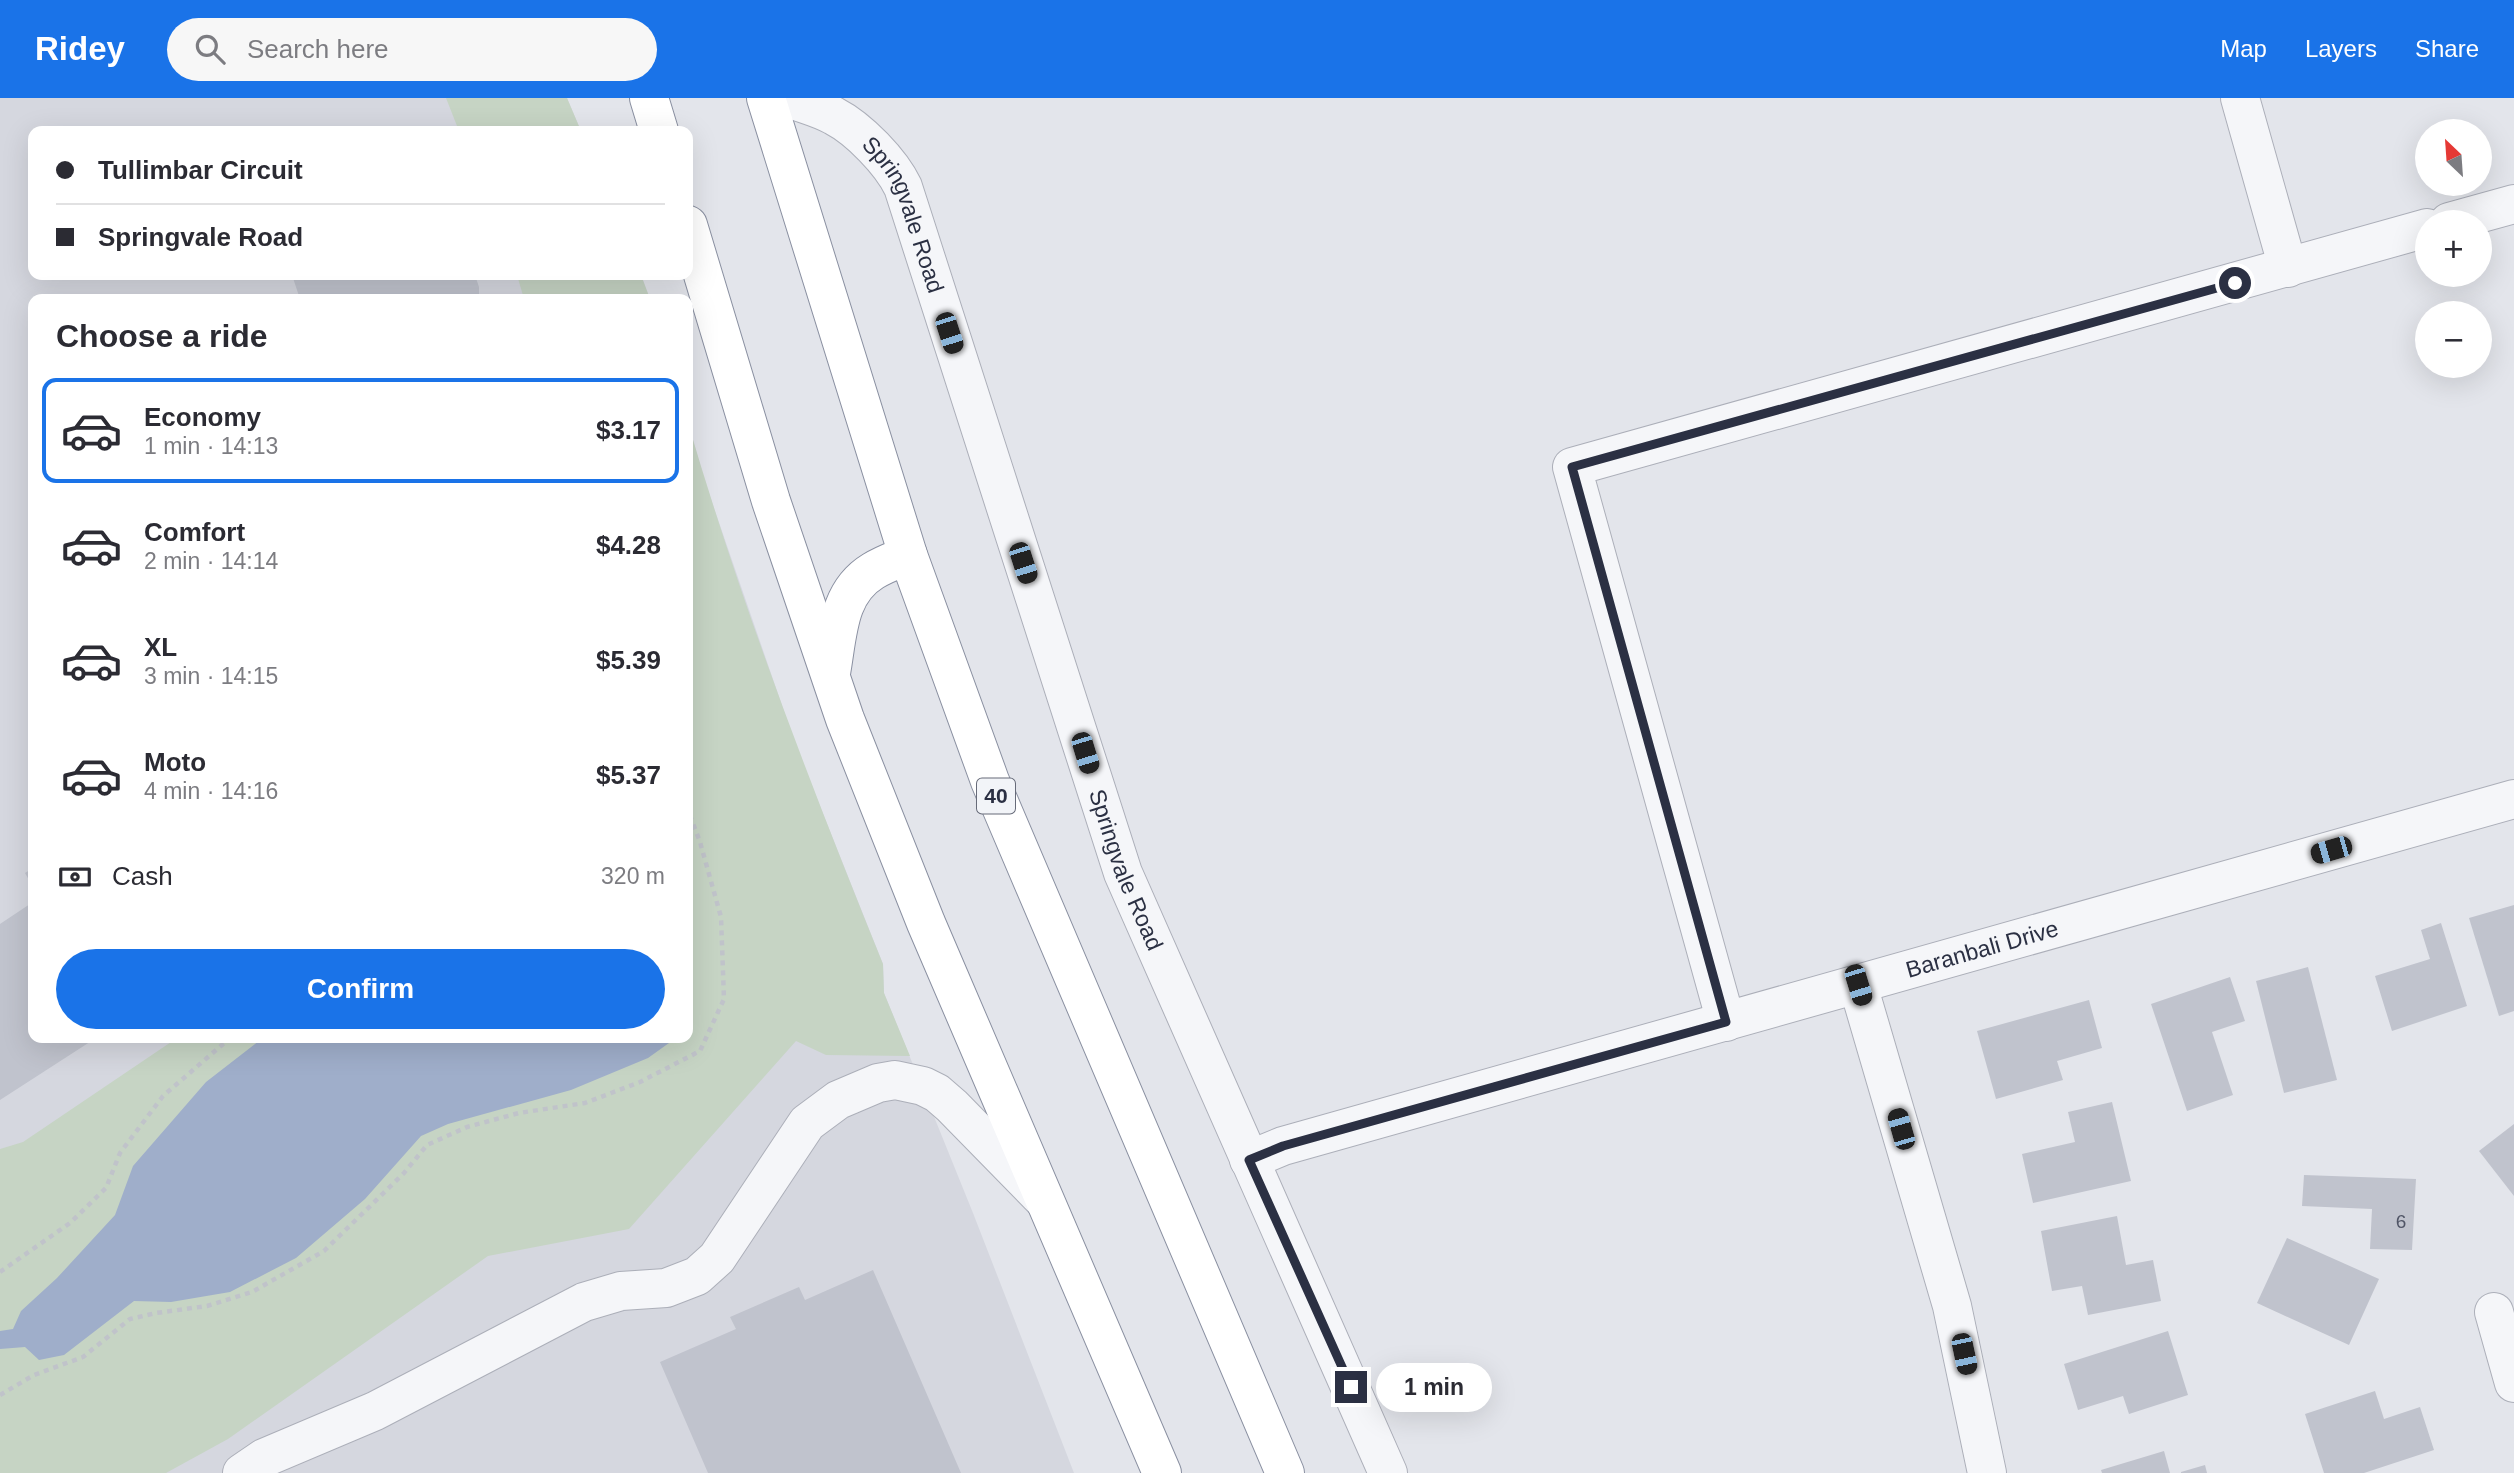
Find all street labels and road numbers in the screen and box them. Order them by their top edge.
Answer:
street label: Springvale Road [857,131,949,296]
road number: 40 [977,778,1015,814]
street label: Springvale Road [1084,786,1168,954]
street label: Baranbali Drive [1903,915,2061,983]

